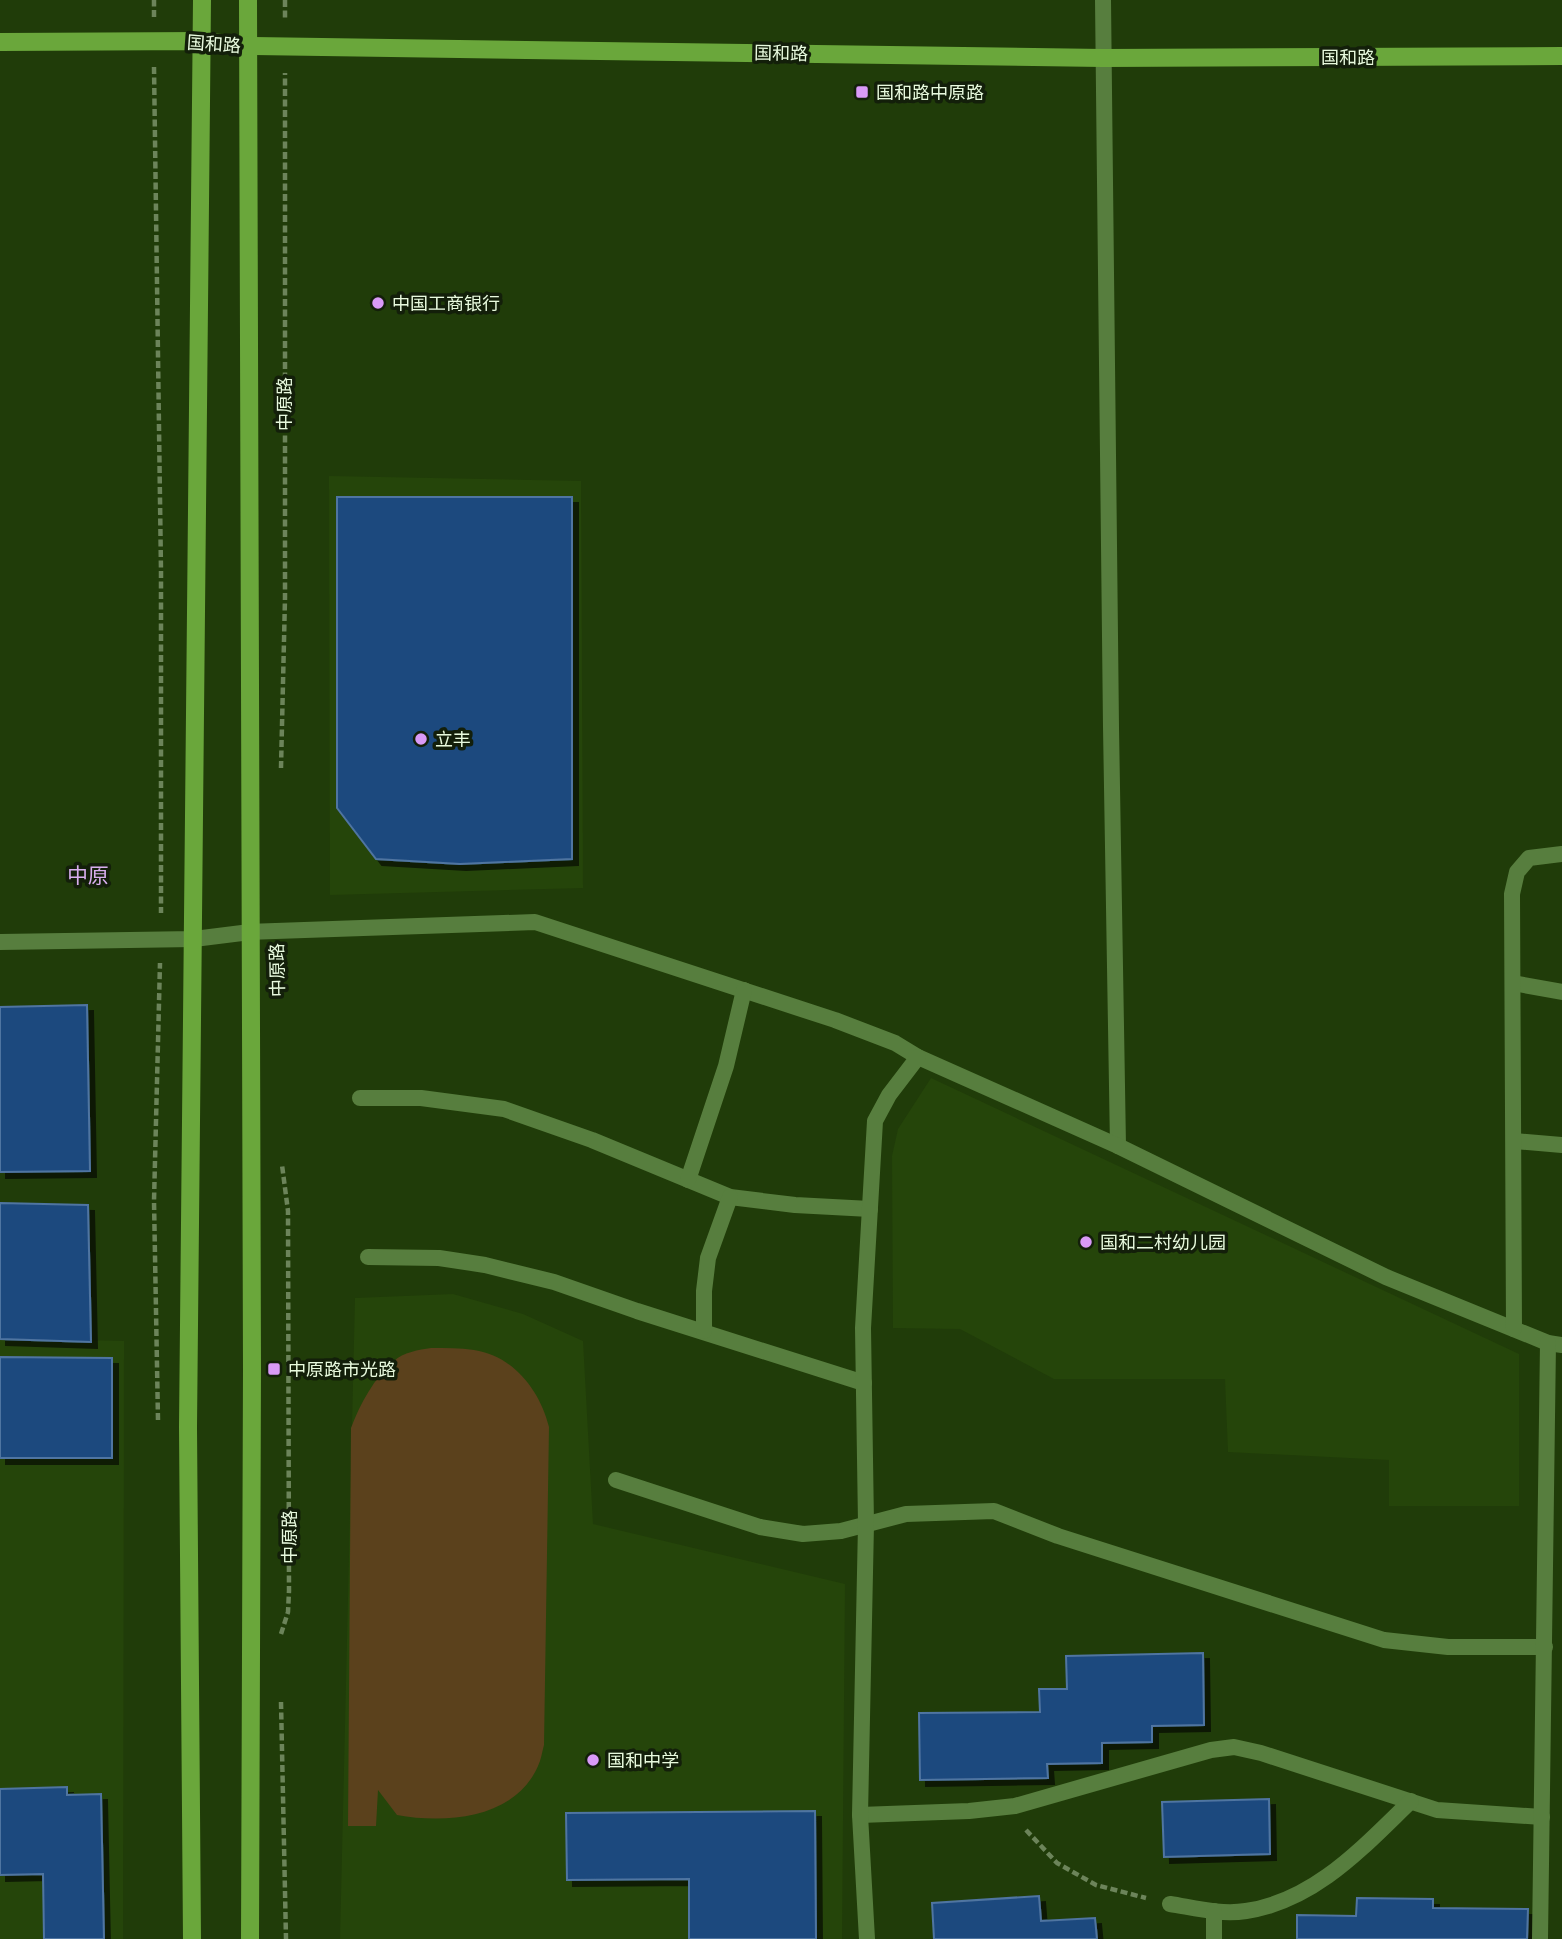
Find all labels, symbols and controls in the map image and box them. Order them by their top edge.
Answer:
street label: 国和路 [186,30,242,58]
street label: 国和路 [754,40,808,66]
street label: 国和路 [1321,45,1375,70]
place label: 国和路中原路 [876,80,984,105]
marker: 国和路中原路 [854,84,870,100]
place label: 中国工商银行 [392,291,500,316]
marker: 中国工商银行 [370,295,386,311]
street label: 中原路 [272,377,297,431]
place label: 立丰 [435,727,471,752]
marker: 立丰 [413,731,429,747]
district label: 中原 [67,861,109,890]
street label: 中原路 [264,943,290,997]
place label: 国和二村幼儿园 [1100,1230,1226,1255]
marker: 国和二村幼儿园 [1078,1234,1094,1250]
place label: 中原路市光路 [288,1357,396,1382]
marker: 中原路市光路 [266,1361,282,1377]
street label: 中原路 [277,1510,302,1564]
place label: 国和中学 [607,1748,679,1773]
marker: 国和中学 [585,1752,601,1768]

